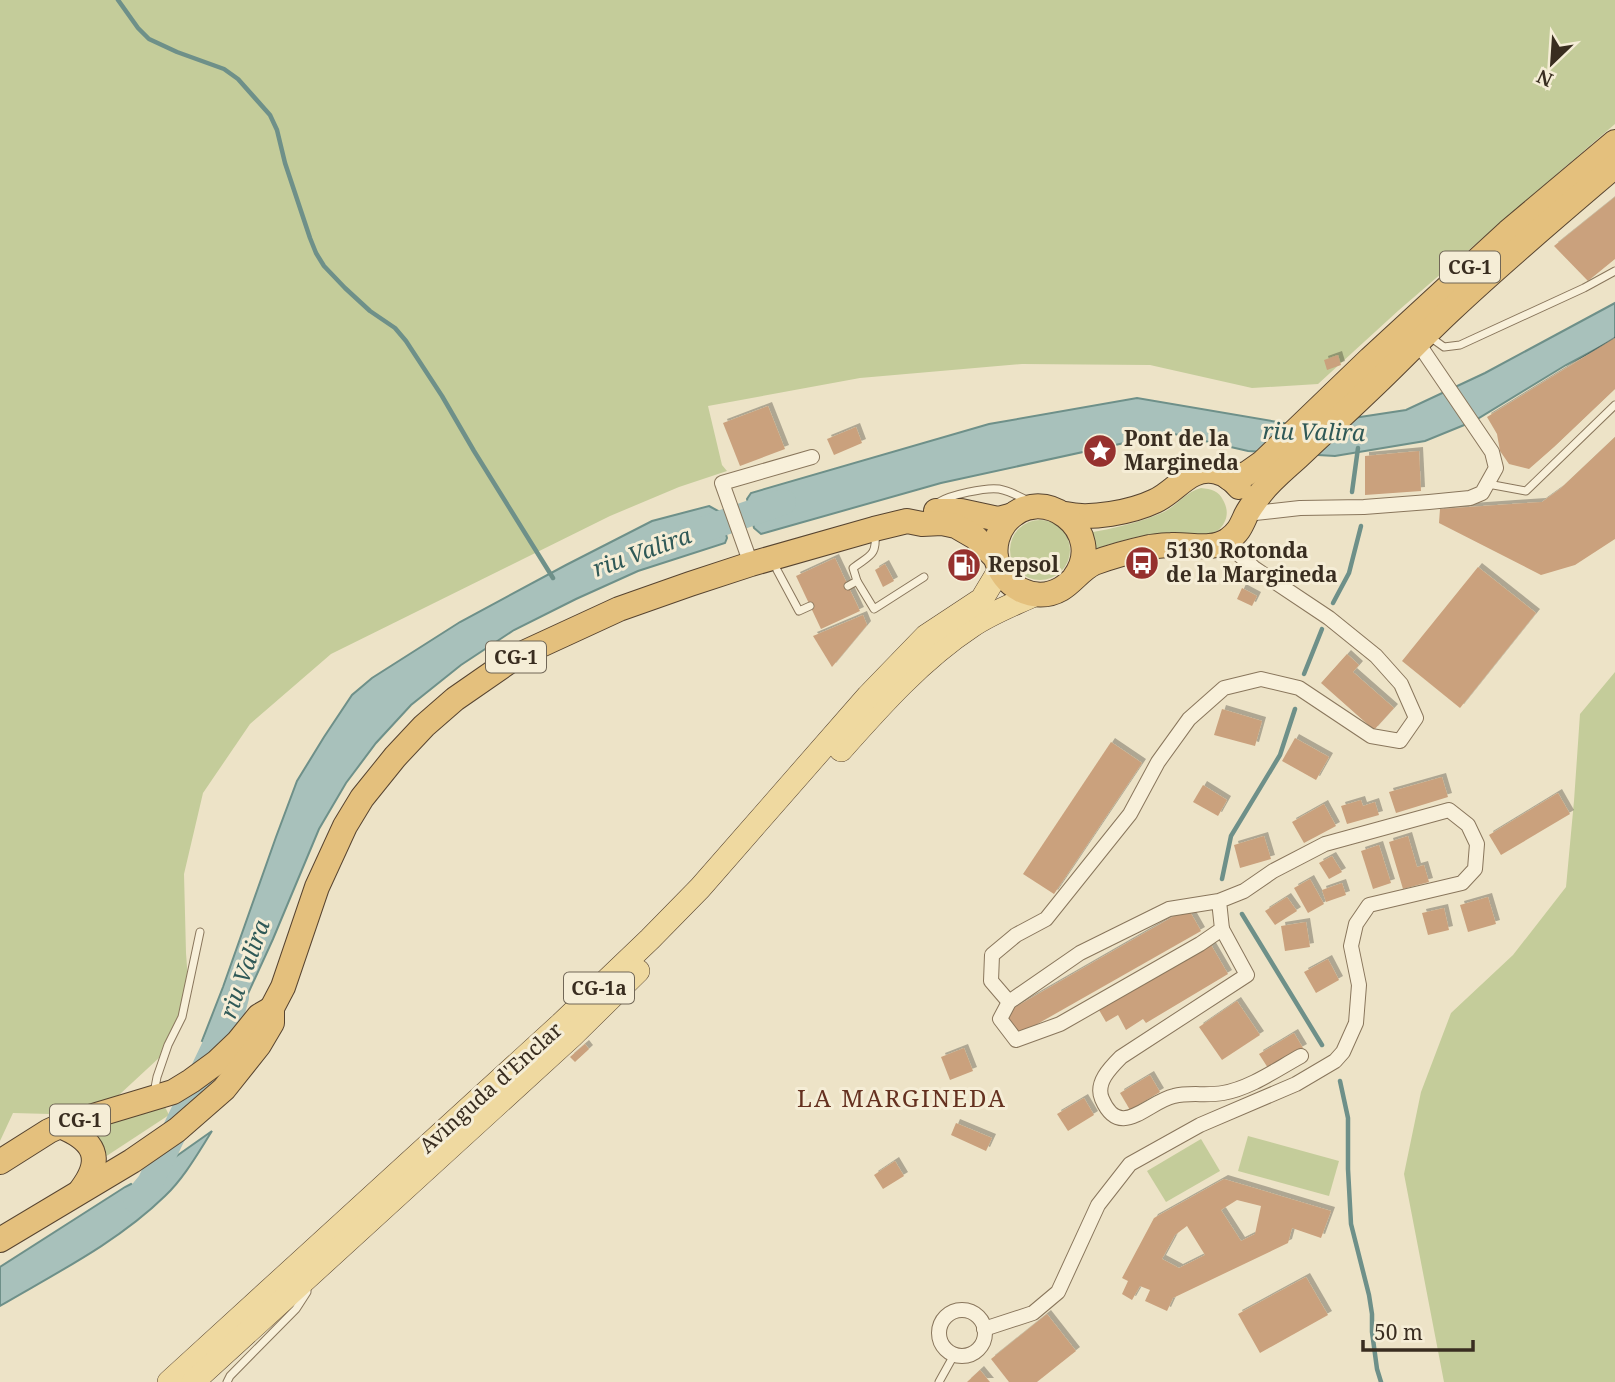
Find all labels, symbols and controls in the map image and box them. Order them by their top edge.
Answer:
north arrow [1517,28,1587,98]
text: N [1533,63,1557,93]
road number: CG-1 [1440,252,1500,282]
water label: riu Valira [1262,414,1366,448]
place label: Pont de la Margineda [1124,424,1239,476]
place icon: Pont de la Margineda [1081,432,1119,470]
water label: riu Valira [588,518,696,584]
place label: 5130 Rotonda de la Margineda [1166,536,1338,588]
bus stop icon: 5130 Rotonda de la Margineda [1123,544,1161,582]
fuel station icon: Repsol [945,546,983,584]
place label: Repsol [988,550,1060,578]
road number: CG-1 [486,642,546,672]
water label: riu Valira [211,914,277,1022]
road number: CG-1a [564,972,634,1004]
street label: Avinguda d'Enclar [413,1015,568,1159]
district label: LA MARGINEDA [797,1081,1007,1114]
road number: CG-1 [50,1104,110,1136]
scale bar [1363,1308,1473,1352]
text: 50 m [1374,1318,1423,1346]

